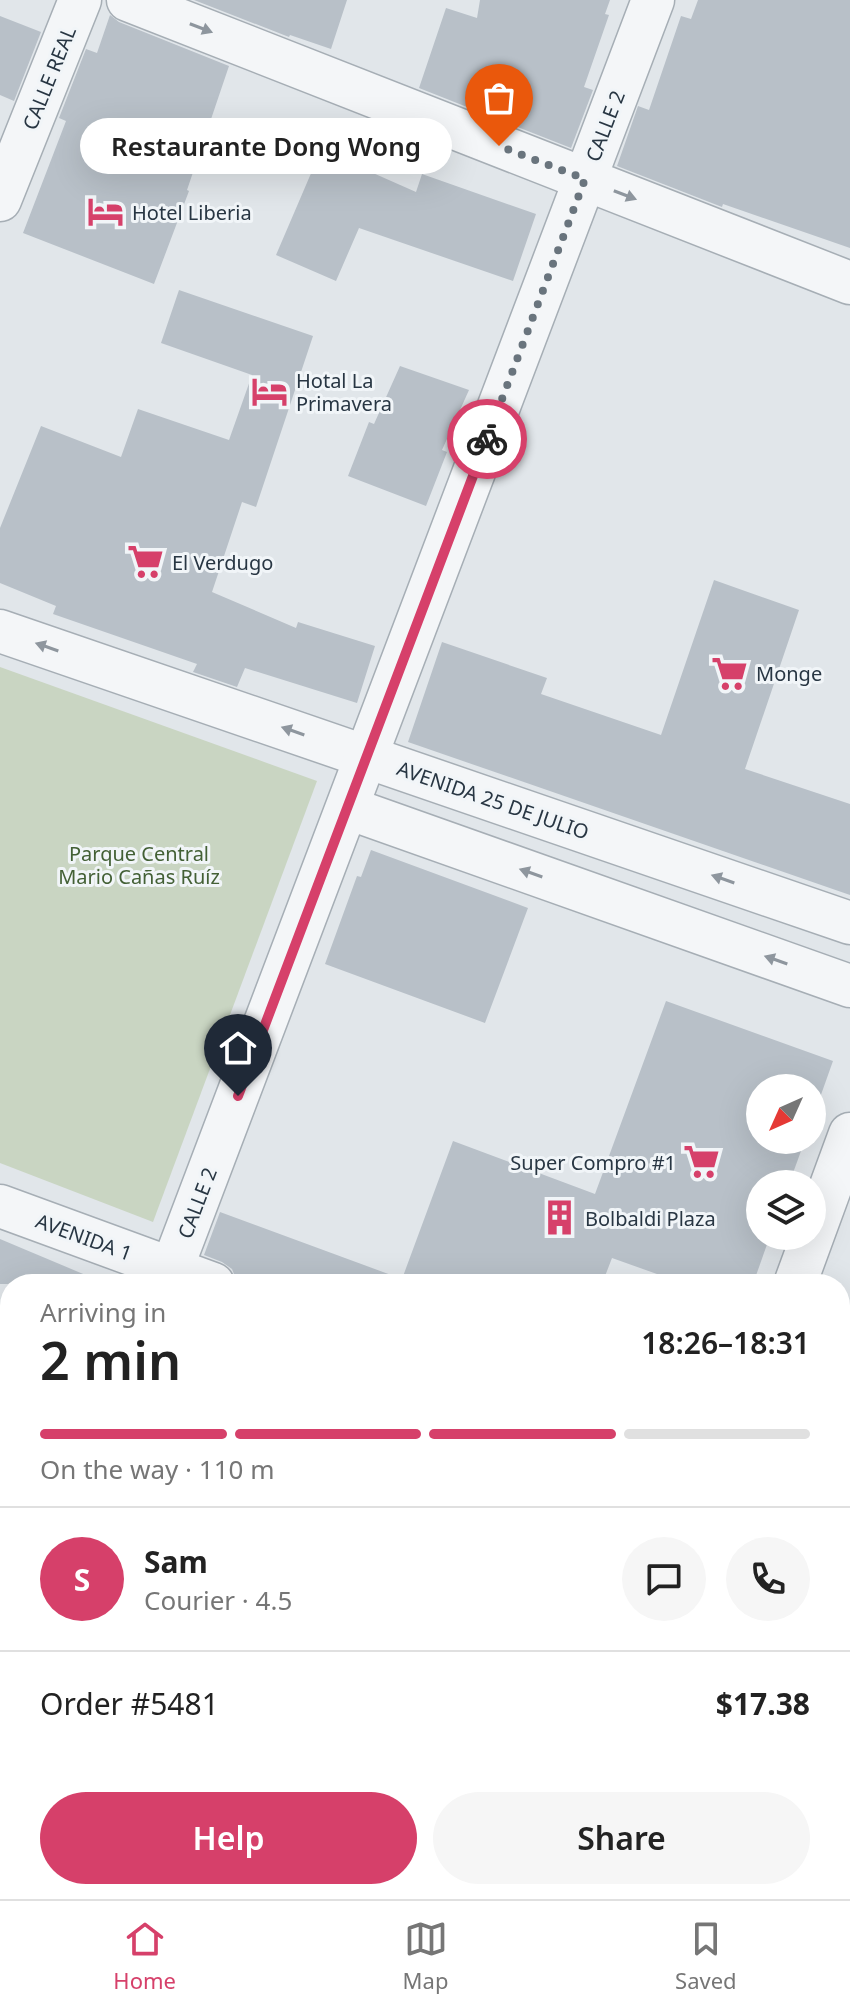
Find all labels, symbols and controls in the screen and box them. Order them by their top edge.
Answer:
street label: CALLE REAL [16,22,82,134]
one-way arrow [189,22,213,35]
pin [465,64,533,146]
icon: bag [477,76,521,120]
street label: CALLE 2 [579,87,631,165]
callout: Restaurante Dong Wong [79,118,451,174]
text: Restaurante Dong Wong [111,128,421,164]
one-way arrow [613,189,637,202]
hotel icon: Hotel Liberia [87,193,125,231]
place label: Hotel Liberia [132,199,252,226]
place label: Hotal La Primavera [296,367,392,417]
hotel icon: Hotal La Primavera [251,373,289,411]
courier [447,399,527,479]
icon: bike [465,417,509,461]
supermarket icon: El Verdugo [127,543,165,581]
place label: El Verdugo [172,549,273,576]
one-way arrow [35,641,59,653]
supermarket icon: Monge [711,654,749,692]
place label: Monge [756,660,822,687]
one-way arrow [281,725,305,737]
street label: AVENIDA 25 DE JULIO [393,754,593,846]
park label: Parque Central Mario Cañas Ruíz [58,840,220,890]
one-way arrow [519,866,543,879]
one-way arrow [711,873,735,885]
one-way arrow [764,953,788,965]
pin [204,1014,272,1096]
icon: home [216,1026,260,1070]
north arrow [746,1074,826,1154]
map controls [746,1074,826,1250]
supermarket icon: Super Compro #1 [683,1143,721,1181]
place label: Super Compro #1 [510,1149,676,1176]
street label: CALLE 2 [171,1164,223,1242]
button: layers [746,1170,826,1250]
building icon: Bolbaldi Plaza [540,1199,578,1237]
place label: Bolbaldi Plaza [585,1205,716,1232]
street label: AVENIDA 1 [32,1207,136,1267]
text: Arriving in [40,1294,166,1330]
text: 18:26–18:31 [641,1322,810,1363]
text: 2 min [40,1324,181,1395]
text: On the way · 110 m [40,1451,274,1487]
button: chat [622,1537,706,1621]
button: phone [726,1537,810,1621]
text: Sam [144,1541,208,1582]
text: S [74,1559,90,1600]
text: Courier · 4.5 [144,1582,292,1618]
text: Order #5481 [40,1683,219,1724]
text: $17.38 [716,1683,810,1724]
button: Help [40,1792,417,1884]
button: Share [433,1792,810,1884]
tab: Home [113,1917,176,1995]
tab: Map [403,1917,448,1995]
tab: Saved [675,1917,737,1995]

